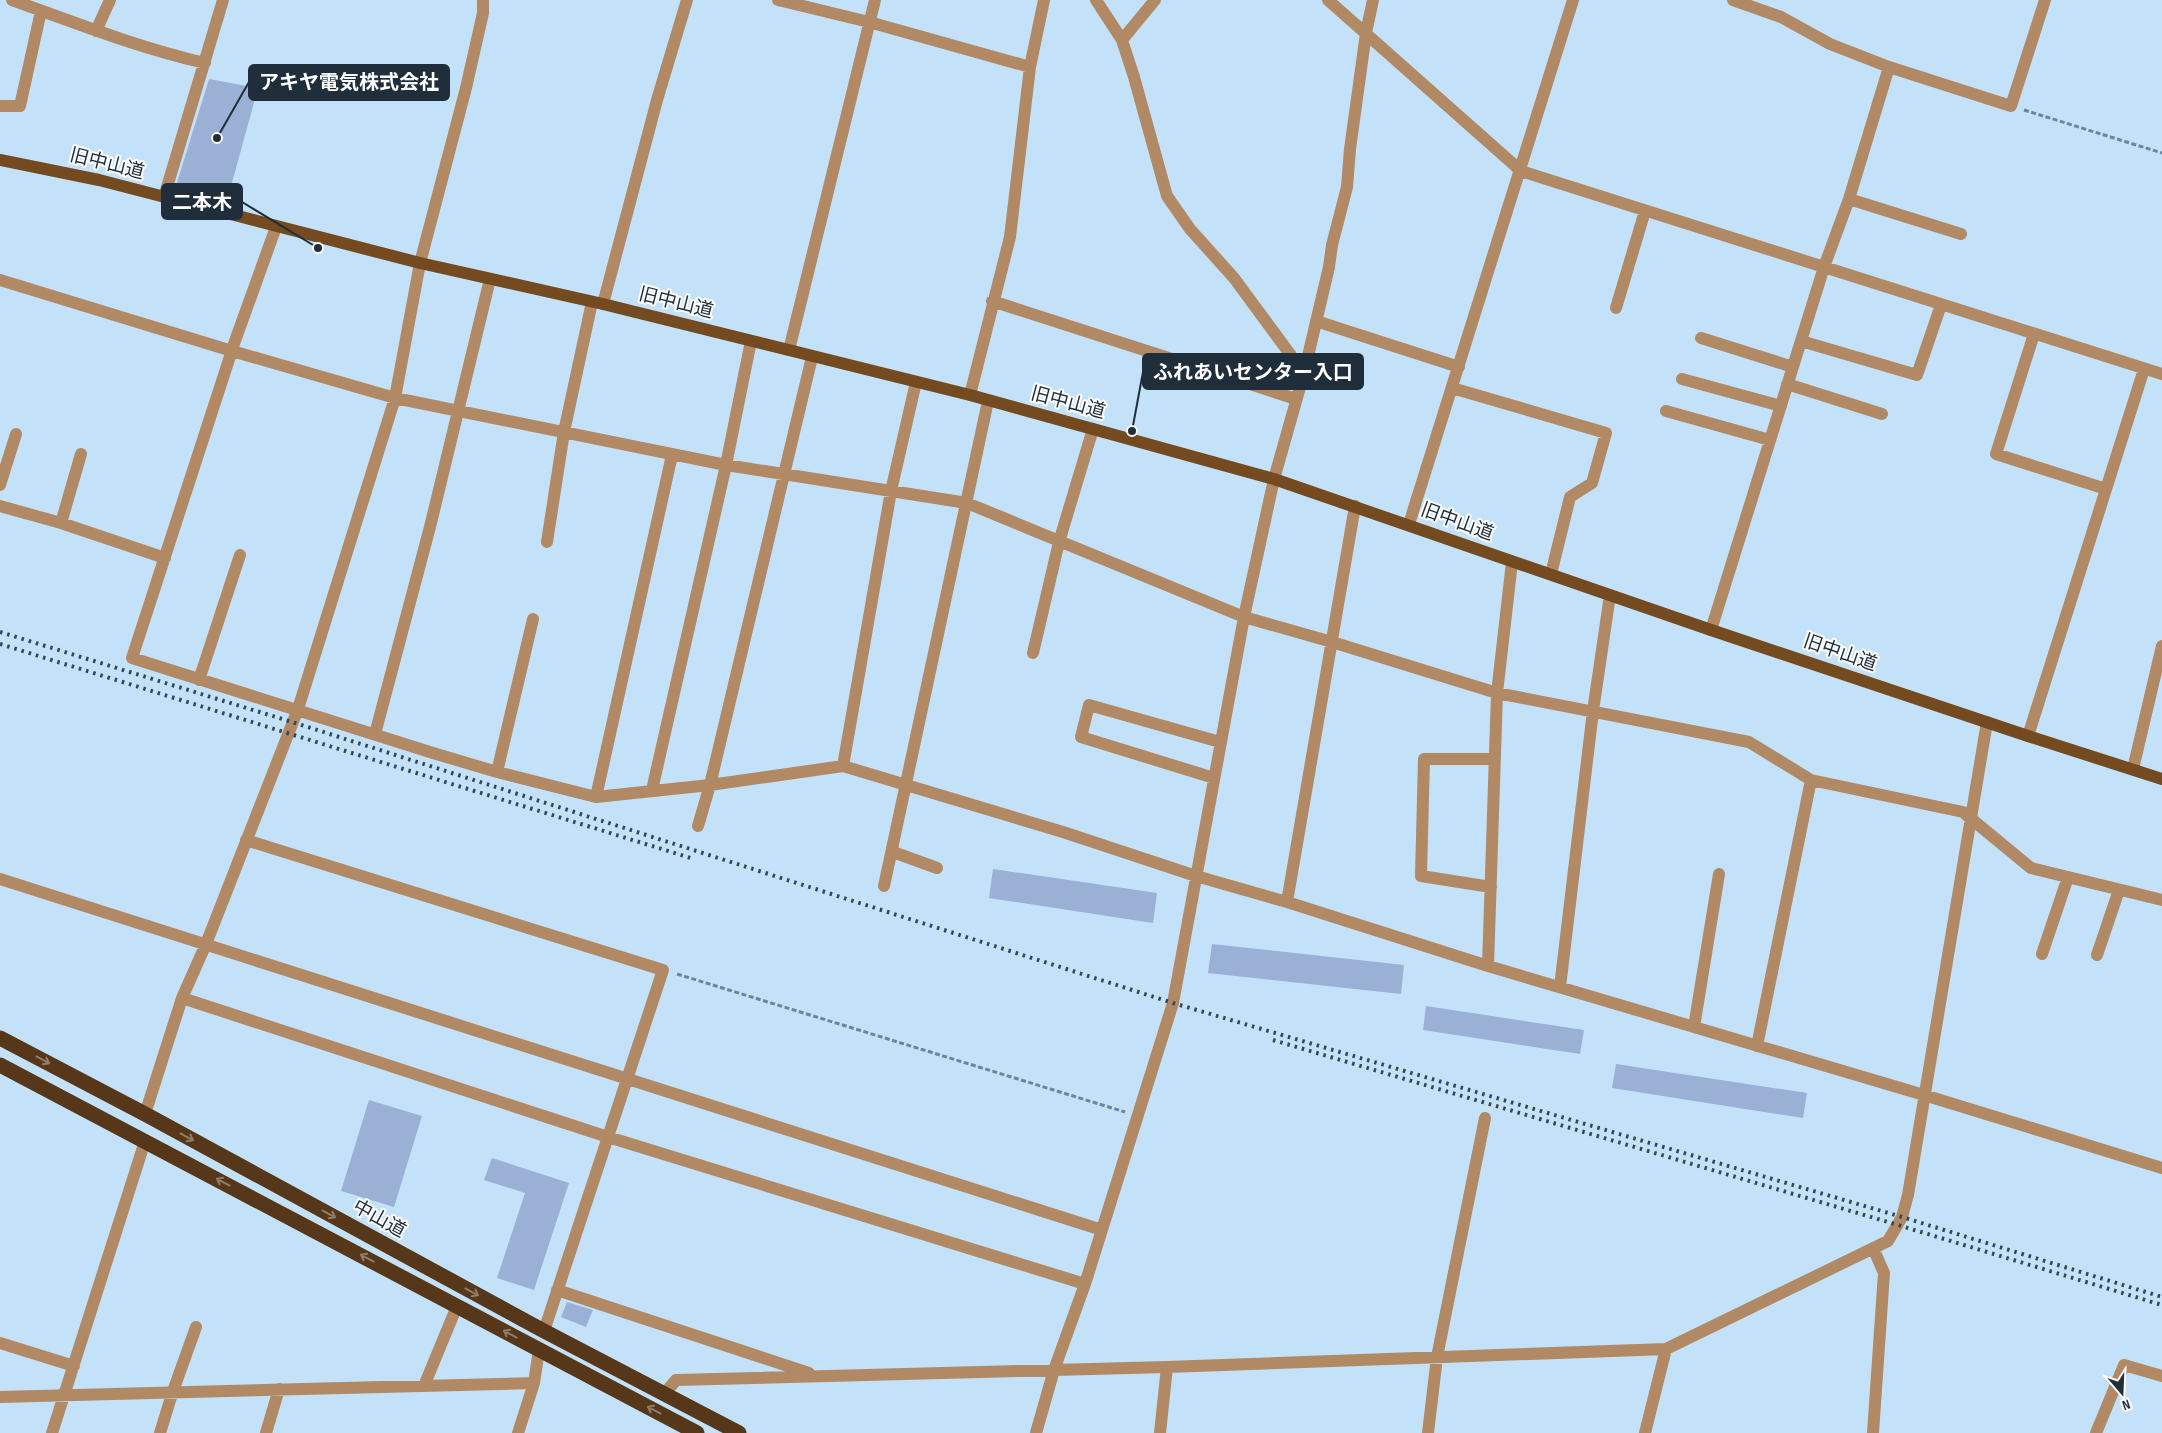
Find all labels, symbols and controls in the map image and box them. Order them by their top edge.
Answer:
callout: アキヤ電気株式会社 [249,65,449,100]
text: アキヤ電気株式会社 [259,71,439,95]
street label: 旧中山道 [67,144,147,184]
callout: 二本木 [162,184,242,219]
text: 二本木 [172,191,232,215]
street label: 旧中山道 [636,283,716,323]
callout: ふれあいセンター入口 [1143,354,1363,389]
text: ふれあいセンター入口 [1153,361,1353,385]
street label: 旧中山道 [1028,382,1108,424]
street label: 旧中山道 [1417,498,1497,546]
street label: 旧中山道 [1800,630,1880,676]
one-way arrow [35,1056,50,1065]
one-way arrow [179,1132,193,1142]
one-way arrow [216,1177,231,1186]
street label: 中山道 [348,1195,410,1243]
one-way arrow [322,1210,336,1220]
one-way arrow [359,1253,374,1263]
one-way arrow [464,1288,479,1297]
one-way arrow [503,1329,518,1338]
north arrow [2097,1368,2147,1418]
text: N [2120,1396,2132,1414]
one-way arrow [646,1405,661,1415]

